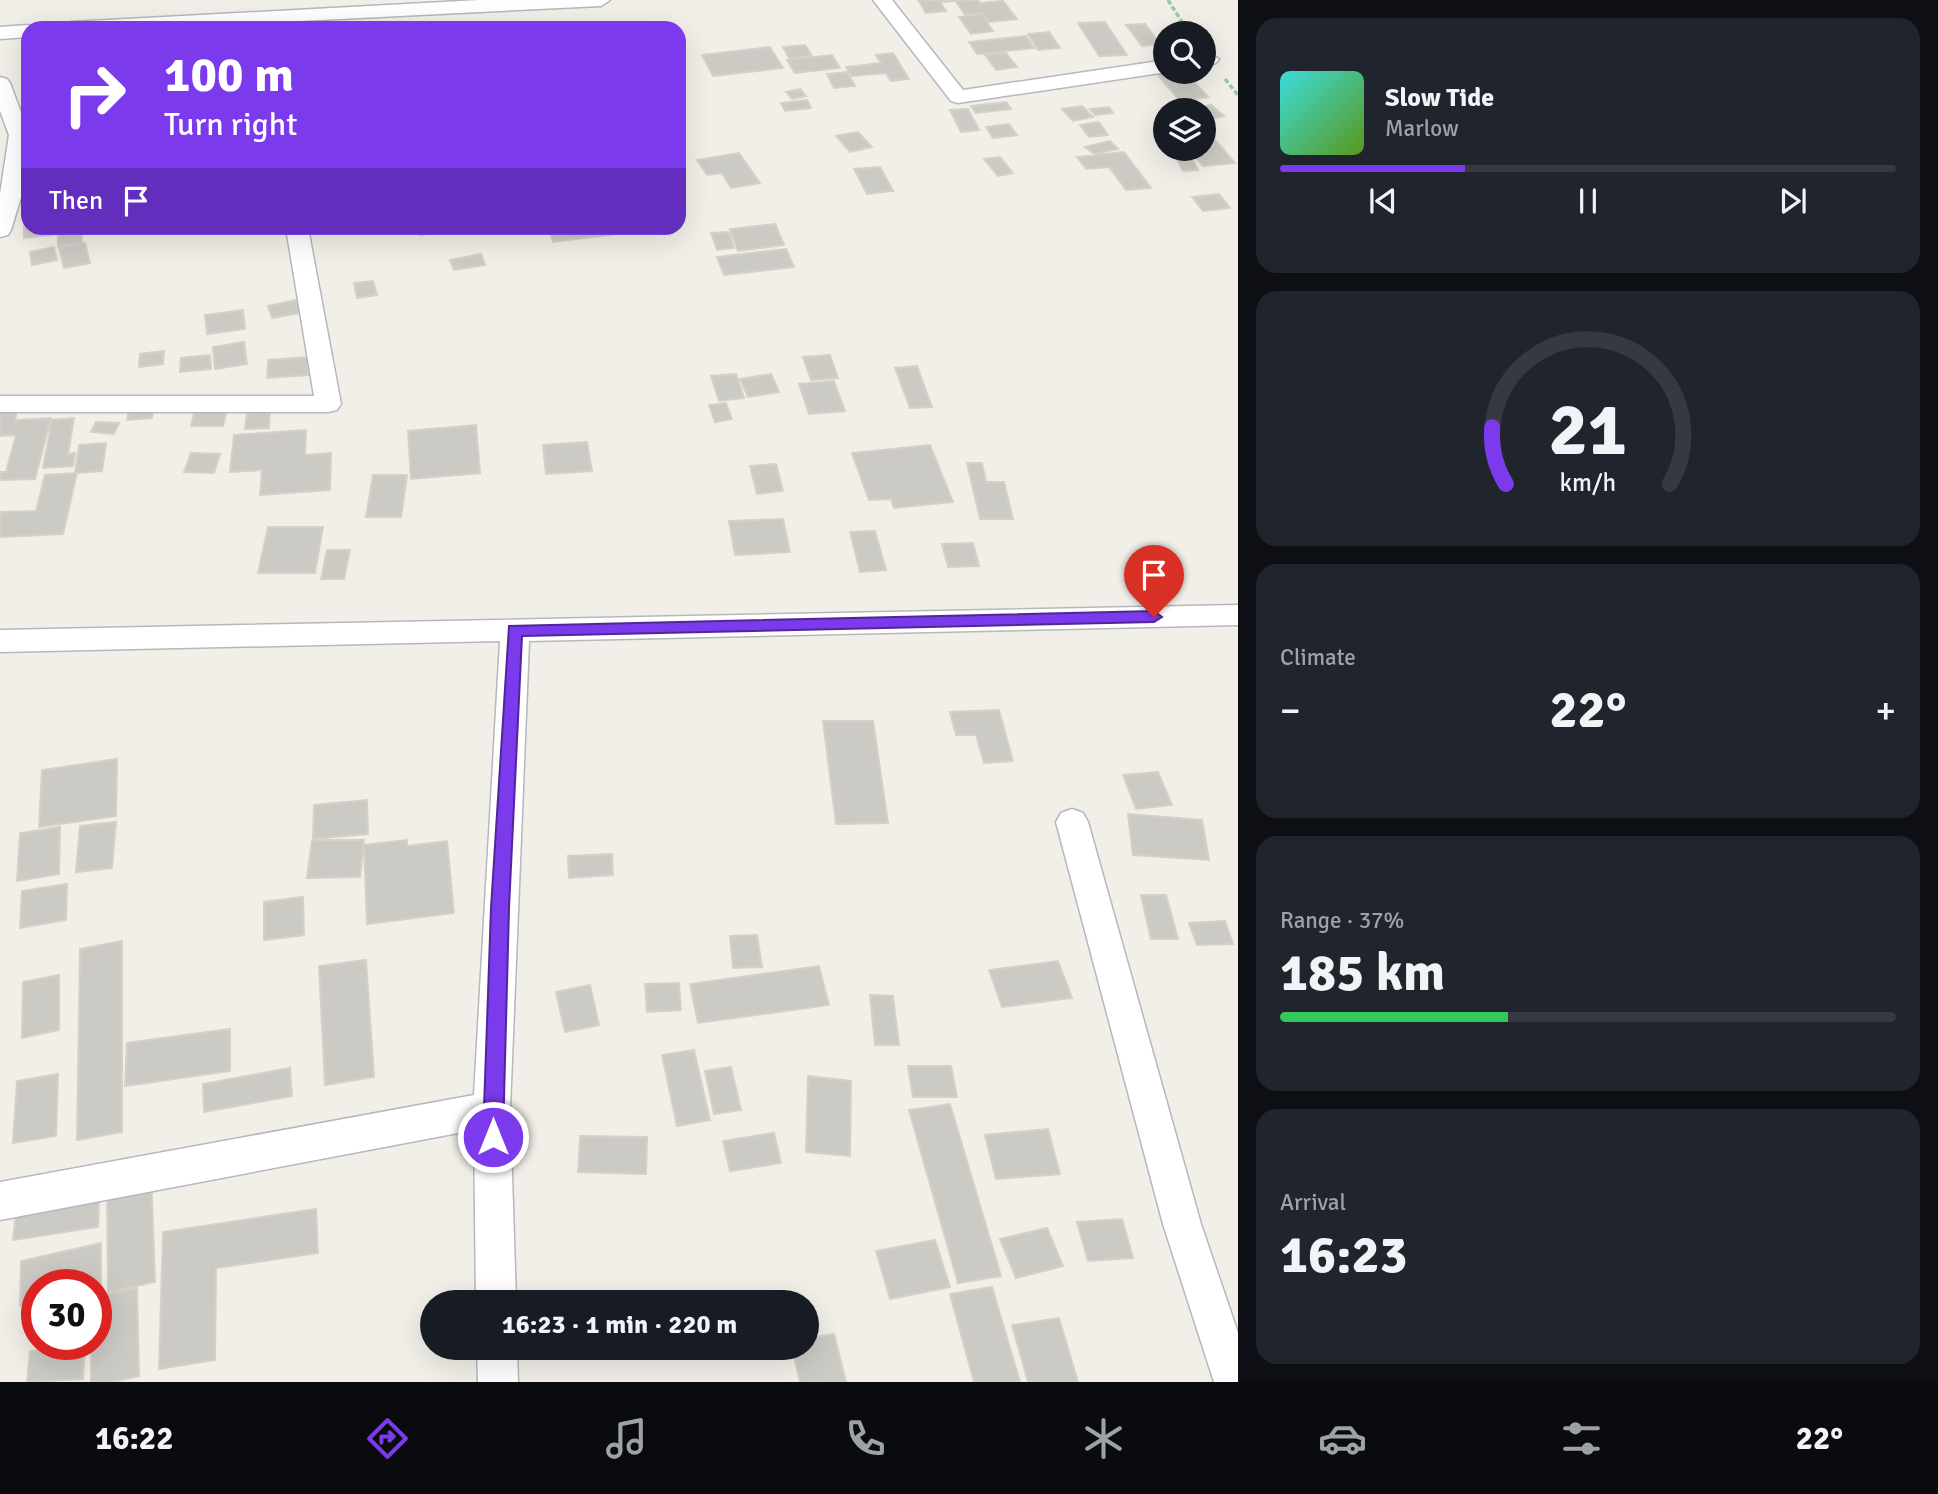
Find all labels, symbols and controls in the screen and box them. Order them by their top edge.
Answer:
map controls [1153,21,1216,161]
button: search [1153,21,1216,84]
text: 100 m [164,45,294,105]
icon: right [49,49,140,140]
text: Slow Tide [1385,82,1494,114]
button: layers [1153,98,1216,161]
text: Turn right [164,105,297,144]
text: Marlow [1385,114,1459,143]
icon: arrive [117,182,155,220]
icon: previous [1364,182,1402,220]
icon: pause [1569,182,1607,220]
icon: next [1774,182,1812,220]
text: Then [49,185,103,217]
text: 21 [1549,387,1627,476]
text: km/h [1560,467,1616,498]
pin [1124,545,1184,617]
icon: arrive [1135,556,1173,594]
text: Climate [1280,643,1356,672]
text: 22° [1550,678,1626,742]
text: − [1280,687,1301,734]
text: + [1875,687,1896,734]
text: Range · 37% [1280,906,1404,935]
text: 185 km [1280,941,1445,1005]
position arrow [456,1100,530,1174]
text: Arrival [1280,1188,1346,1217]
text: 16:23 [1280,1223,1408,1287]
speed limit sign: 30 [21,1269,112,1360]
text: 16:23 · 1 min · 220 m [502,1309,737,1341]
icon: directions [363,1414,412,1463]
icon: music [602,1414,651,1463]
icon: phone [841,1414,890,1463]
icon: climate [1079,1414,1128,1463]
icon: car [1318,1414,1367,1463]
icon: filters [1557,1414,1606,1463]
text: 16:22 [95,1419,173,1458]
text: 22° [1796,1419,1843,1458]

